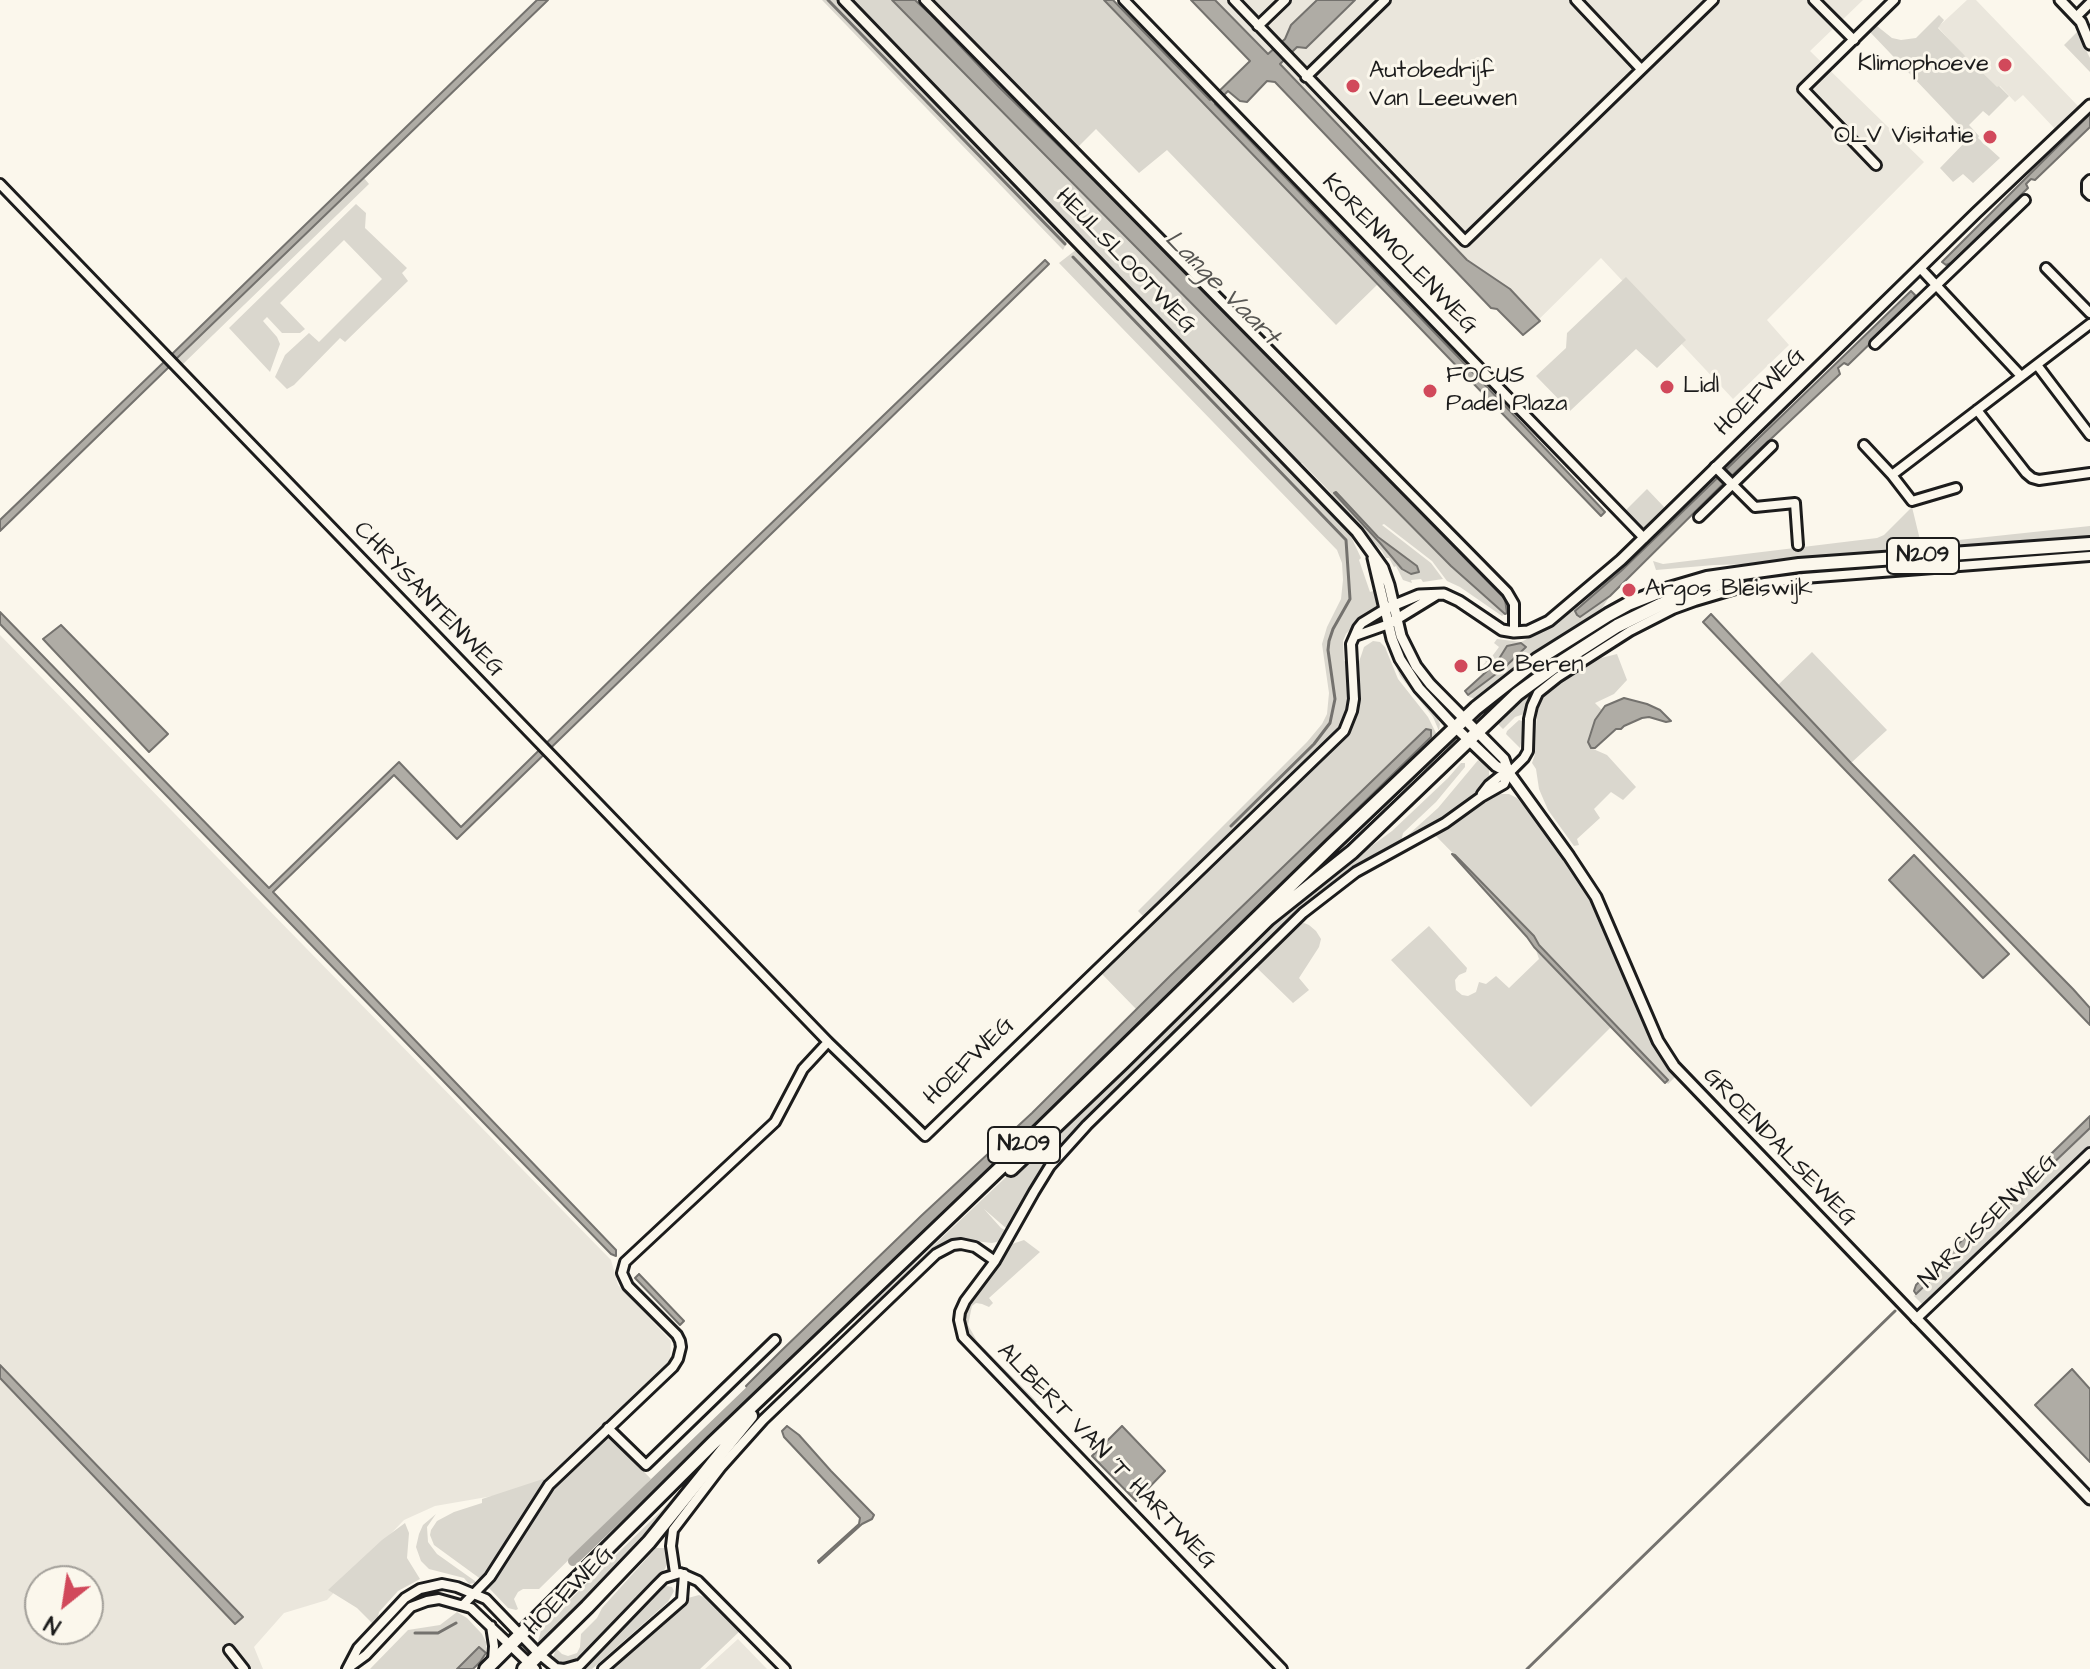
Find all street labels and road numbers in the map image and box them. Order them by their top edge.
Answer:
street label: KORENMOLENWEG [1315,169,1483,341]
street label: HEULSLOOTWEG [1048,183,1202,341]
street label: HOEFWEG [1710,343,1812,443]
street label: CHRYSANTENWEG [346,516,510,684]
road number: N209 [1887,538,1959,574]
street label: HOEFWEG [919,1012,1021,1112]
street label: GROENDALSEWEG [1696,1063,1862,1233]
road number: N209 [988,1127,1060,1163]
street label: NARCISSENWEG [1914,1149,2064,1295]
street label: ALBERT VAN 'T HARTWEG [990,1338,1222,1576]
street label: HOEFWEG [519,1541,621,1643]

